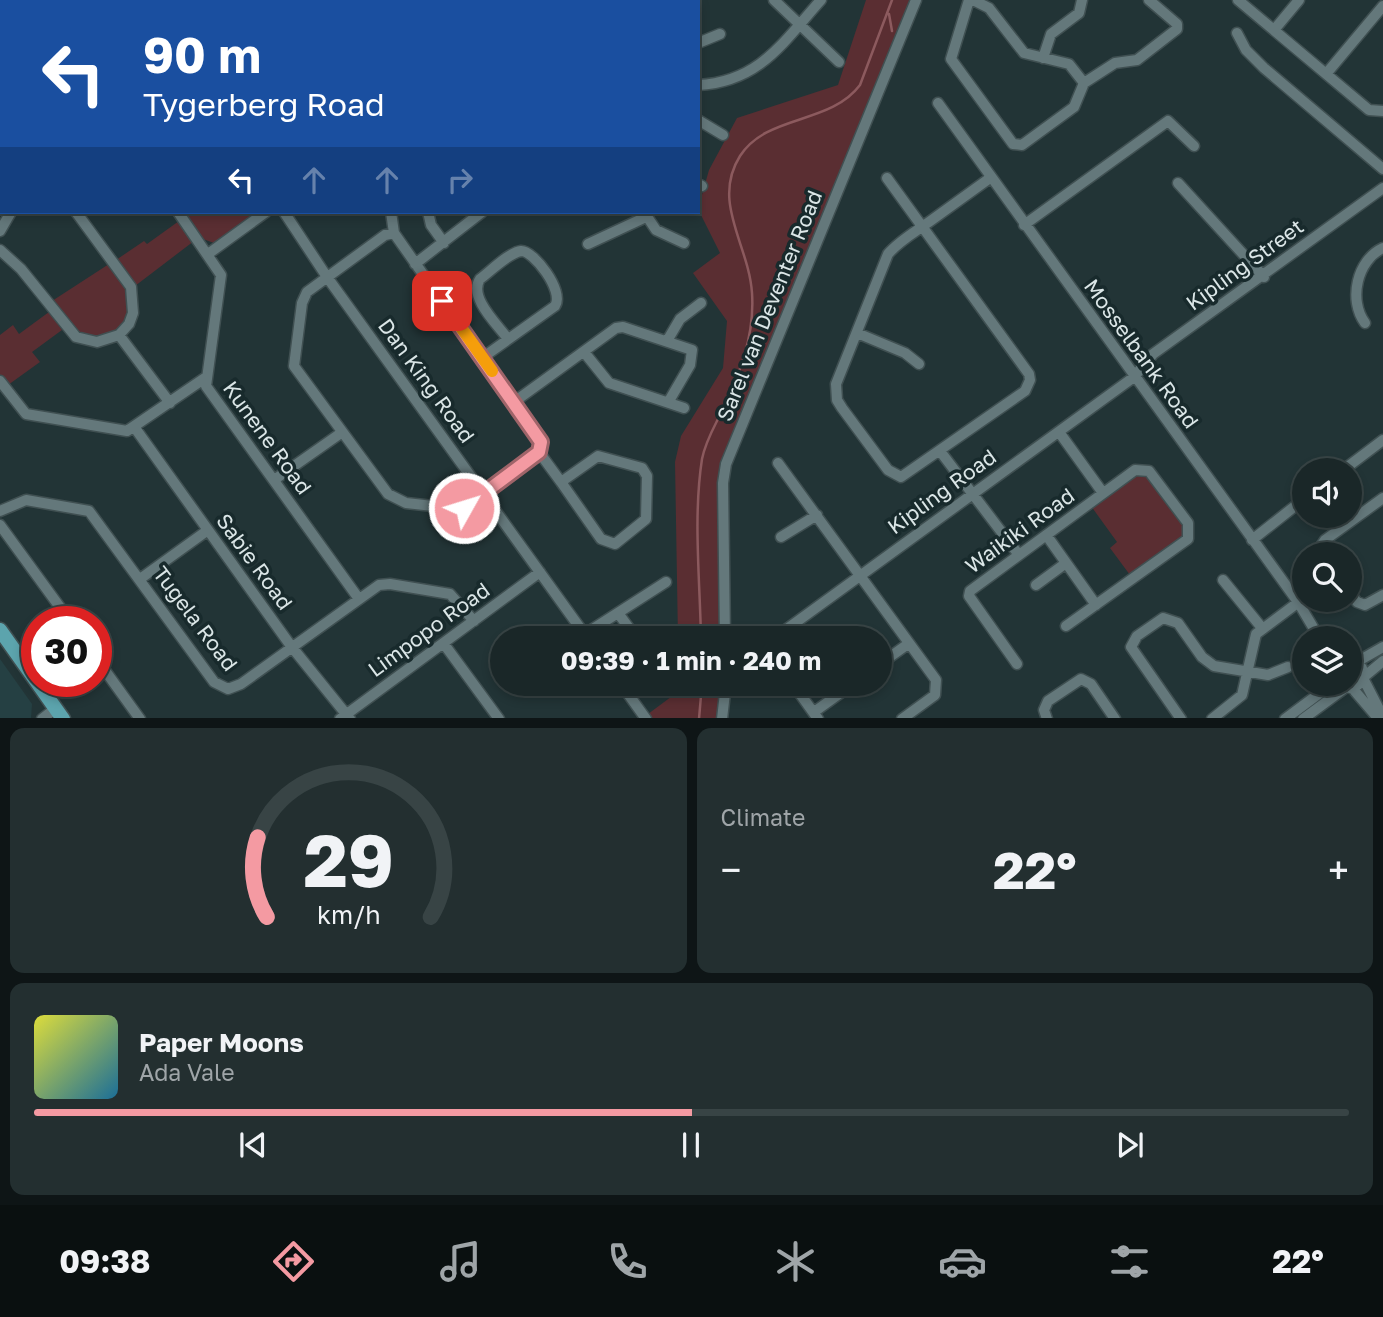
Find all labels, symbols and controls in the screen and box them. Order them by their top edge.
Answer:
text: 90 m [143,25,261,84]
icon: left [28,28,119,119]
text: Tygerberg Road [143,85,385,123]
icon: left [222,161,260,199]
icon: ahead [295,161,333,199]
icon: ahead [368,161,406,199]
icon: right [441,161,479,199]
street label: Sarel van Deventer Road [711,186,827,425]
street label: Kipling Street [1181,213,1308,315]
pin [412,271,472,331]
street label: Mosselbank Road [1079,274,1205,433]
icon: arrive [423,282,461,320]
street label: Dan King Road [373,313,481,448]
street label: Kunene Road [218,376,318,499]
street label: Kipling Road [882,443,1001,539]
map controls [1292,458,1362,696]
button: sound [1292,458,1362,528]
position arrow [427,471,501,545]
street label: Waikiki Road [960,482,1079,578]
street label: Sabie Road [211,508,298,615]
button: search [1292,542,1362,612]
street label: Tugela Road [148,561,244,676]
street label: Limpopo Road [363,576,494,682]
speed limit sign: 30 [21,606,112,697]
button: layers [1292,626,1362,696]
text: 09:39 · 1 min · 240 m [561,645,821,676]
text: Climate [721,803,805,831]
text: 29 [303,816,394,903]
text: 22° [993,838,1077,900]
text: − [721,847,741,892]
text: + [1328,847,1349,892]
text: km/h [316,898,380,929]
text: Paper Moons [139,1027,304,1058]
text: Ada Vale [139,1058,235,1086]
icon: previous [234,1126,272,1164]
icon: pause [672,1126,710,1164]
icon: next [1111,1126,1149,1164]
icon: directions [269,1237,318,1286]
icon: music [436,1237,485,1286]
icon: phone [603,1237,652,1286]
icon: climate [771,1237,820,1286]
icon: car [938,1237,987,1286]
icon: filters [1105,1237,1154,1286]
text: 09:38 [59,1242,151,1280]
text: 22° [1272,1242,1324,1280]

